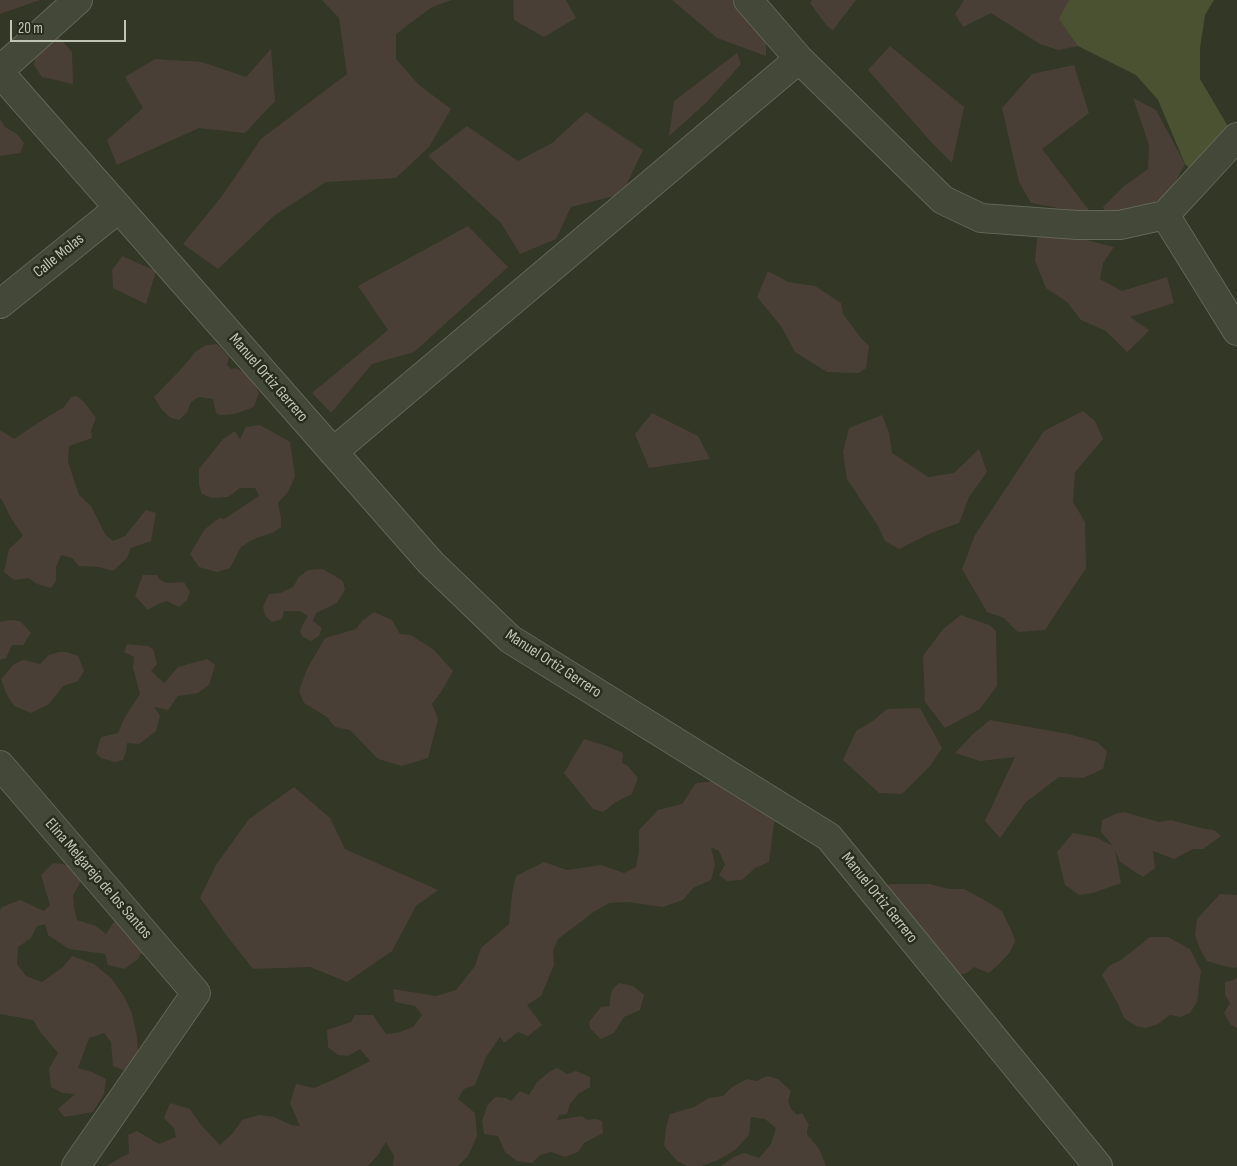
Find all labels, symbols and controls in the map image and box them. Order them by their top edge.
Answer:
scale bar [12,10,129,42]
text: 20 m [18,19,43,38]
street label: Calle Molas [30,230,88,282]
street label: Manuel Ortiz Gerrero [224,330,312,426]
street label: Manuel Ortiz Gerrero [501,626,605,702]
street label: Elina Melgarejo de los Santos [41,815,155,943]
street label: Manuel Ortiz Gerrero [837,849,921,947]

